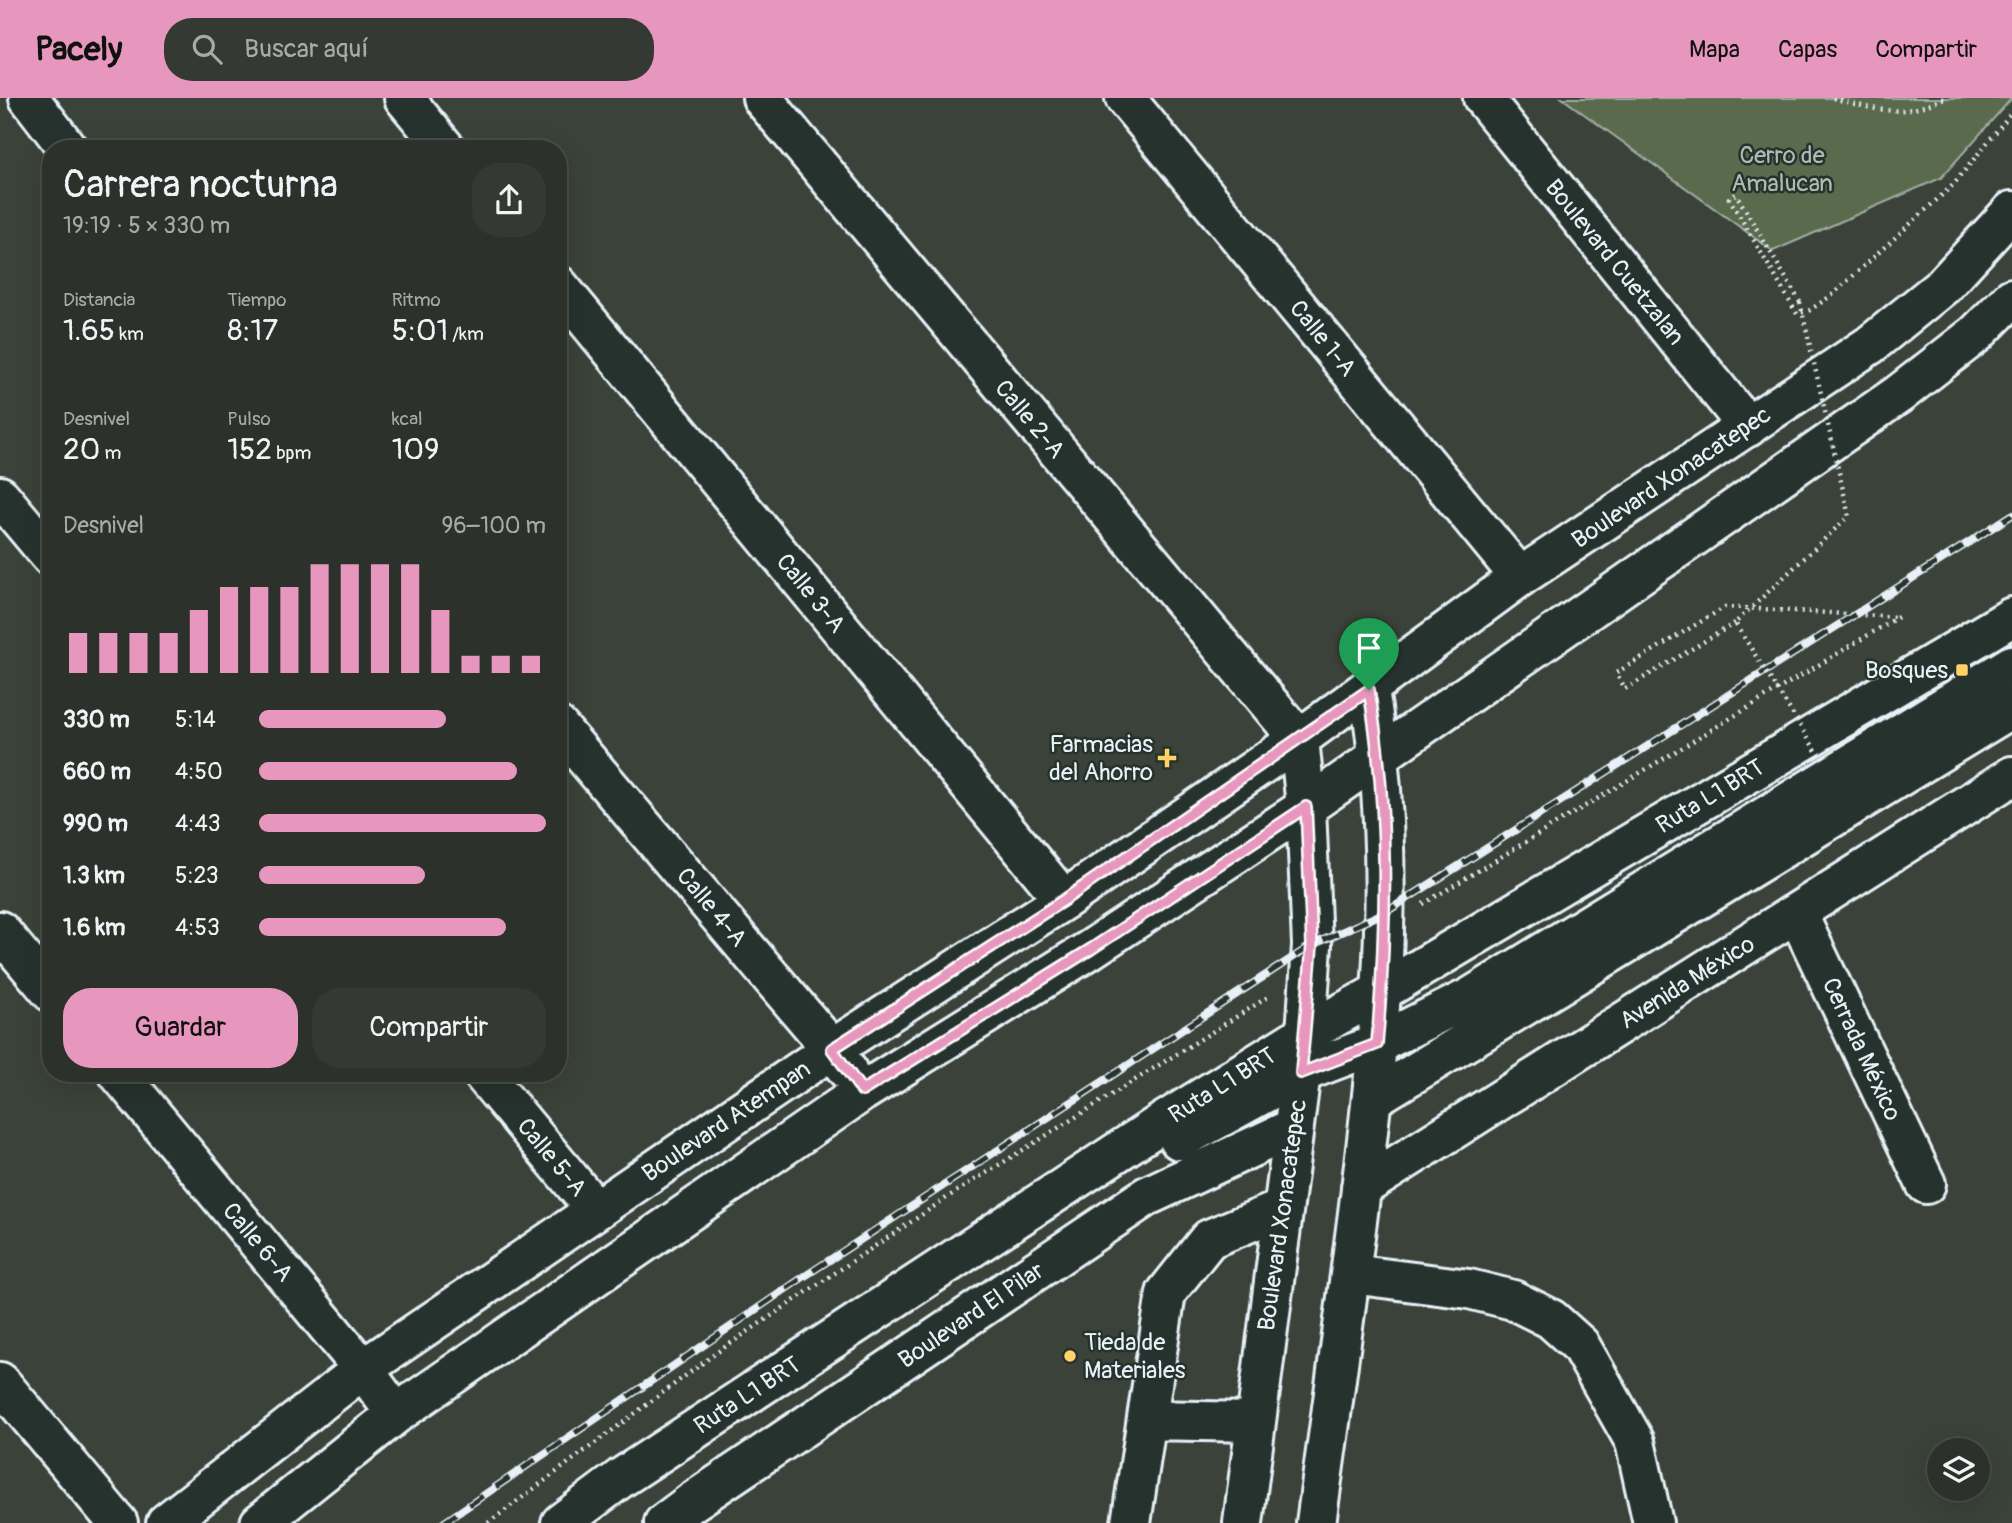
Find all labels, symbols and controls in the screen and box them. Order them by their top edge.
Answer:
search box [164,18,654,81]
text: Pacely [35,29,122,70]
icon: search [188,30,226,68]
text: Buscar aquí [244,33,369,65]
text: Mapa [1689,35,1740,64]
text: Capas [1778,35,1837,64]
text: Compartir [1875,35,1977,64]
park label: Cerro de Amalucan [1731,141,1833,198]
text: Carrera nocturna [63,161,338,209]
button: share [472,163,546,237]
street label: Boulevard Cuetzalan [1539,174,1690,351]
text: 19:19 · 5 × 330 m [63,211,230,240]
text: Distancia [63,288,135,312]
text: Tiempo [227,288,286,312]
text: Ritmo [392,288,441,312]
street label: Calle 1-A [1283,294,1362,382]
text: 1.65 [63,312,115,349]
text: 8:17 [227,312,278,349]
text: 5:01 [392,312,448,349]
text: km [115,322,144,346]
text: /km [448,322,484,346]
street label: Calle 2-A [988,374,1071,465]
street label: Boulevard Xonacatepec [1566,400,1776,555]
text: Desnivel [63,407,130,431]
text: Pulso [227,407,271,431]
text: kcal [392,407,423,431]
text: 20 [63,431,100,468]
text: 152 [227,431,272,468]
text: 109 [392,431,439,468]
text: m [100,441,121,465]
text: bpm [272,441,311,465]
text: Desnivel [63,511,144,540]
text: 96–100 m [441,511,546,540]
street label: Calle 3-A [770,548,851,639]
pin [1339,618,1399,690]
icon: arrive [1350,629,1388,667]
place label: Bosques [1865,656,1948,685]
marker: Bosques [1954,662,1970,678]
text: 330 m [63,705,130,734]
text: 5:14 [175,705,216,734]
place label: Farmacias del Ahorro [1049,730,1153,787]
marker: Farmacias del Ahorro [1159,750,1175,766]
street label: Ruta L1 BRT [1651,753,1770,840]
text: 660 m [63,757,131,786]
text: 4:50 [175,757,223,786]
text: 990 m [63,809,128,838]
text: 4:43 [175,809,221,838]
text: 1.3 km [63,861,125,890]
text: 5:23 [175,861,219,890]
street label: Calle 4-A [670,862,753,953]
text: 1.6 km [63,913,125,942]
text: 4:53 [175,913,220,942]
street label: Avenida México [1614,929,1760,1035]
street label: Cerrada México [1816,973,1907,1125]
button: Guardar [63,988,298,1068]
button: Compartir [312,988,546,1068]
street label: Ruta L1 BRT [1163,1041,1281,1130]
street label: Boulevard Atempan [637,1054,816,1188]
street label: Boulevard Xonacatepec [1252,1097,1313,1333]
street label: Calle 5-A [511,1112,593,1202]
street label: Calle 6-A [216,1197,299,1288]
street label: Boulevard El Pilar [893,1256,1050,1375]
place label: Tieda de Materiales [1084,1328,1186,1385]
marker: Tieda de Materiales [1062,1348,1078,1364]
street label: Ruta L1 BRT [689,1350,806,1441]
map controls [1927,1438,1990,1501]
button: layers [1927,1438,1990,1501]

